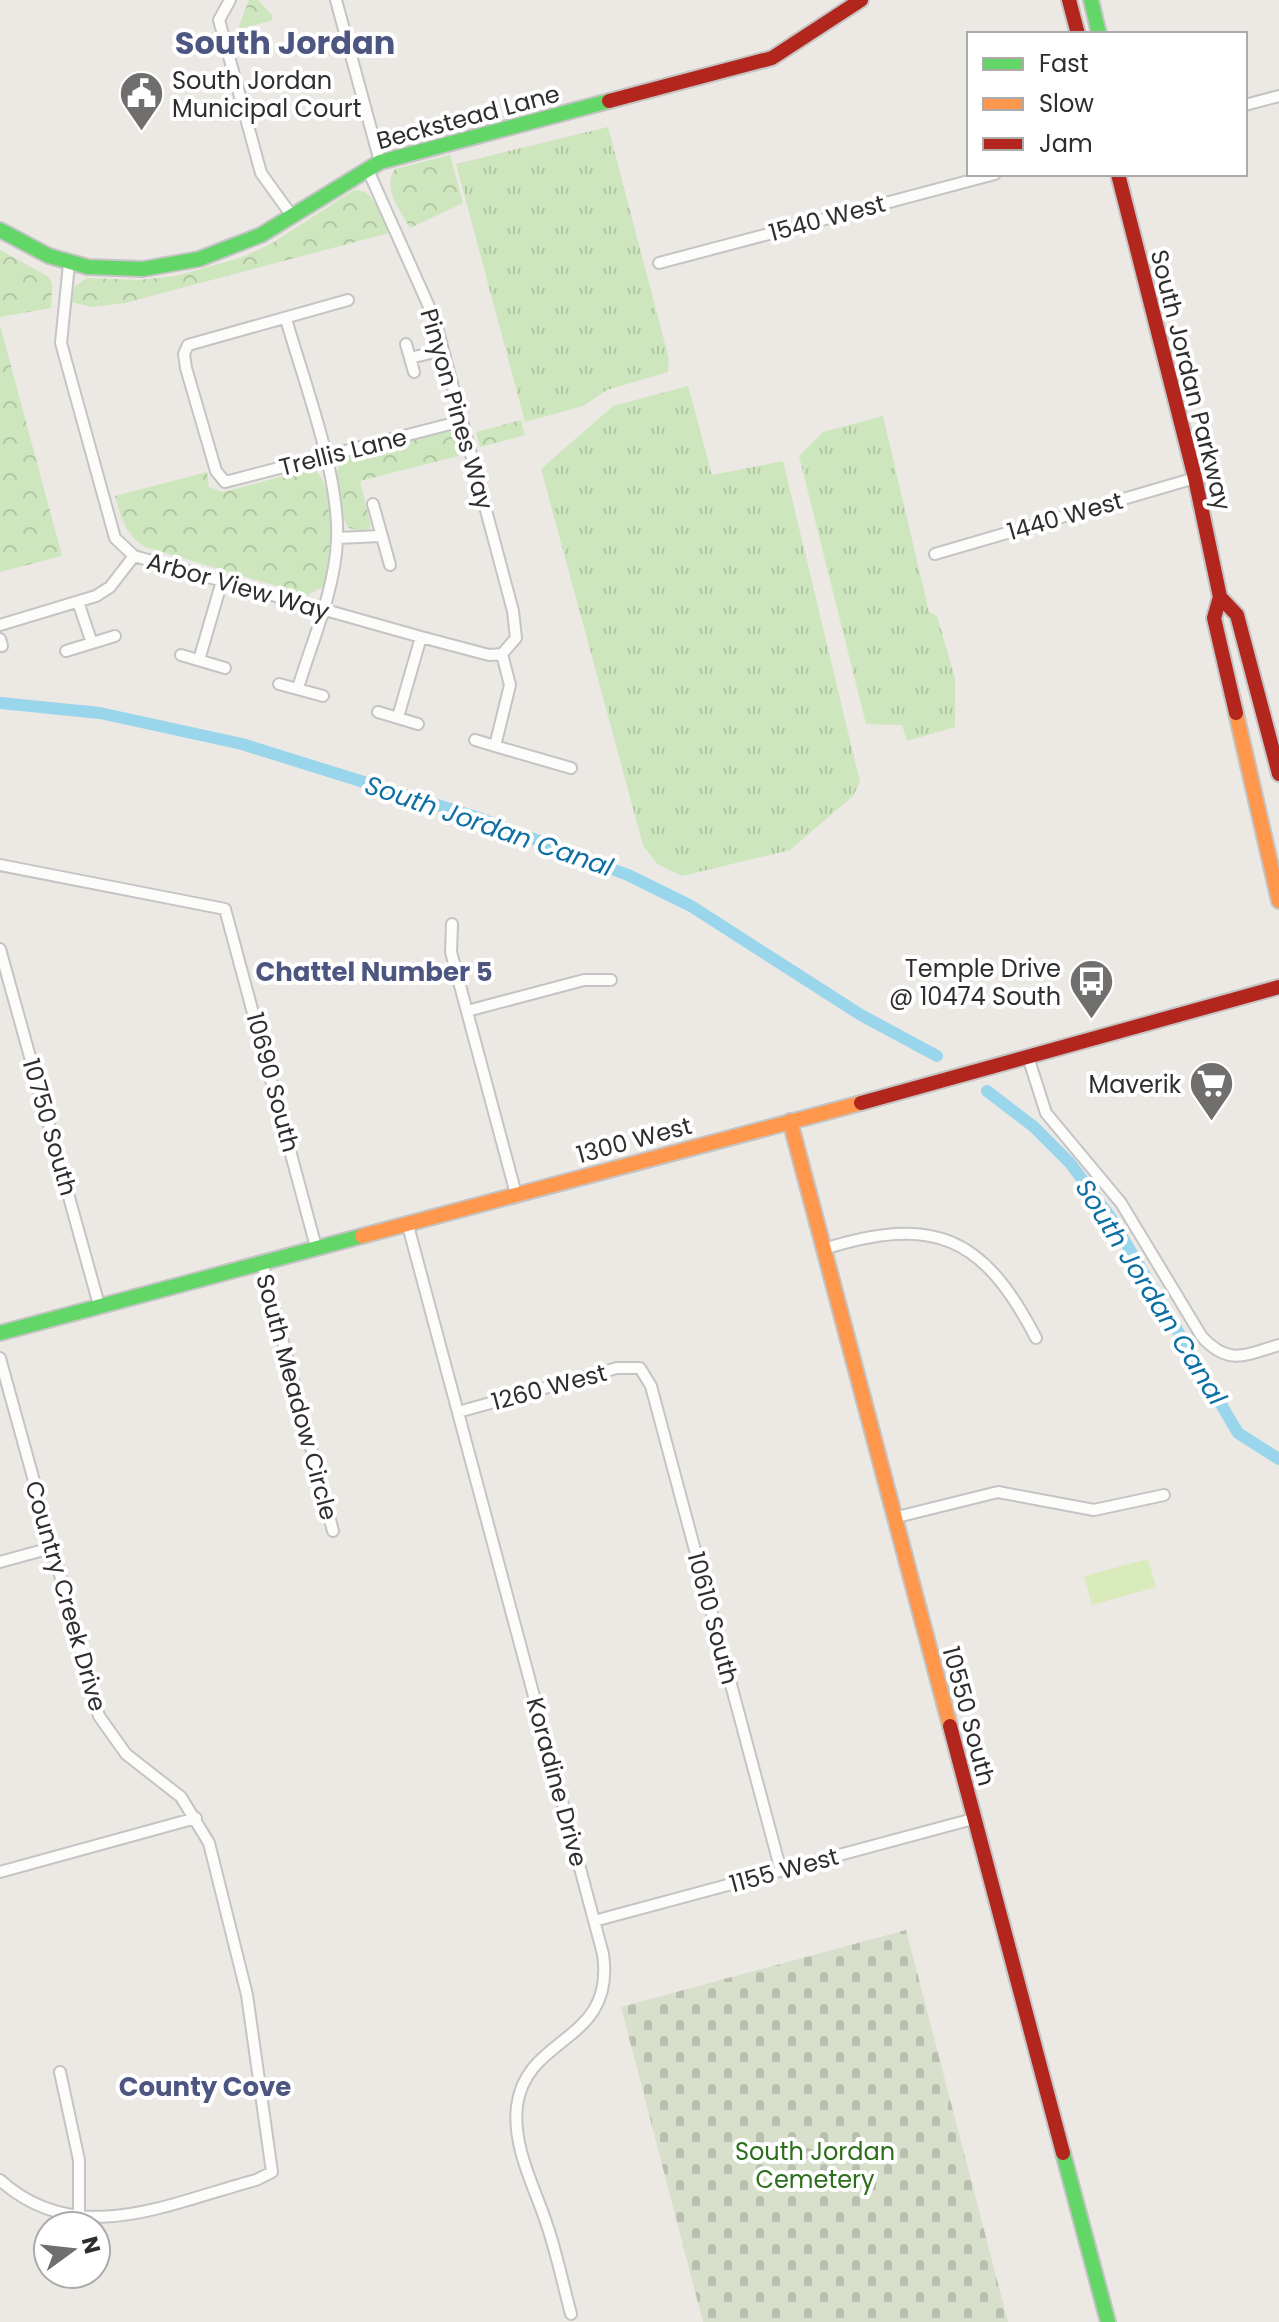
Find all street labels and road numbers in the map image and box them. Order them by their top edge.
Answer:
street label: Beckstead Lane [373,77,563,157]
street label: 1540 West [765,187,889,249]
street label: South Jordan Parkway [1143,246,1239,514]
street label: Pinyon Pines Way [412,305,502,514]
street label: Trellis Lane [276,420,410,484]
street label: 1440 West [1003,484,1127,548]
street label: Arbor View Way [143,544,334,628]
street label: 10690 South [238,1008,308,1156]
street label: 10750 South [15,1055,85,1199]
street label: 1300 West [573,1109,695,1171]
street label: South Meadow Circle [248,1270,346,1524]
street label: 1260 West [488,1356,610,1418]
street label: Country Creek Drive [17,1477,115,1715]
street label: 10610 South [679,1548,747,1688]
street label: 10550 South [935,1643,1003,1789]
street label: Koradine Drive [519,1694,595,1870]
street label: 1155 West [726,1840,842,1900]

